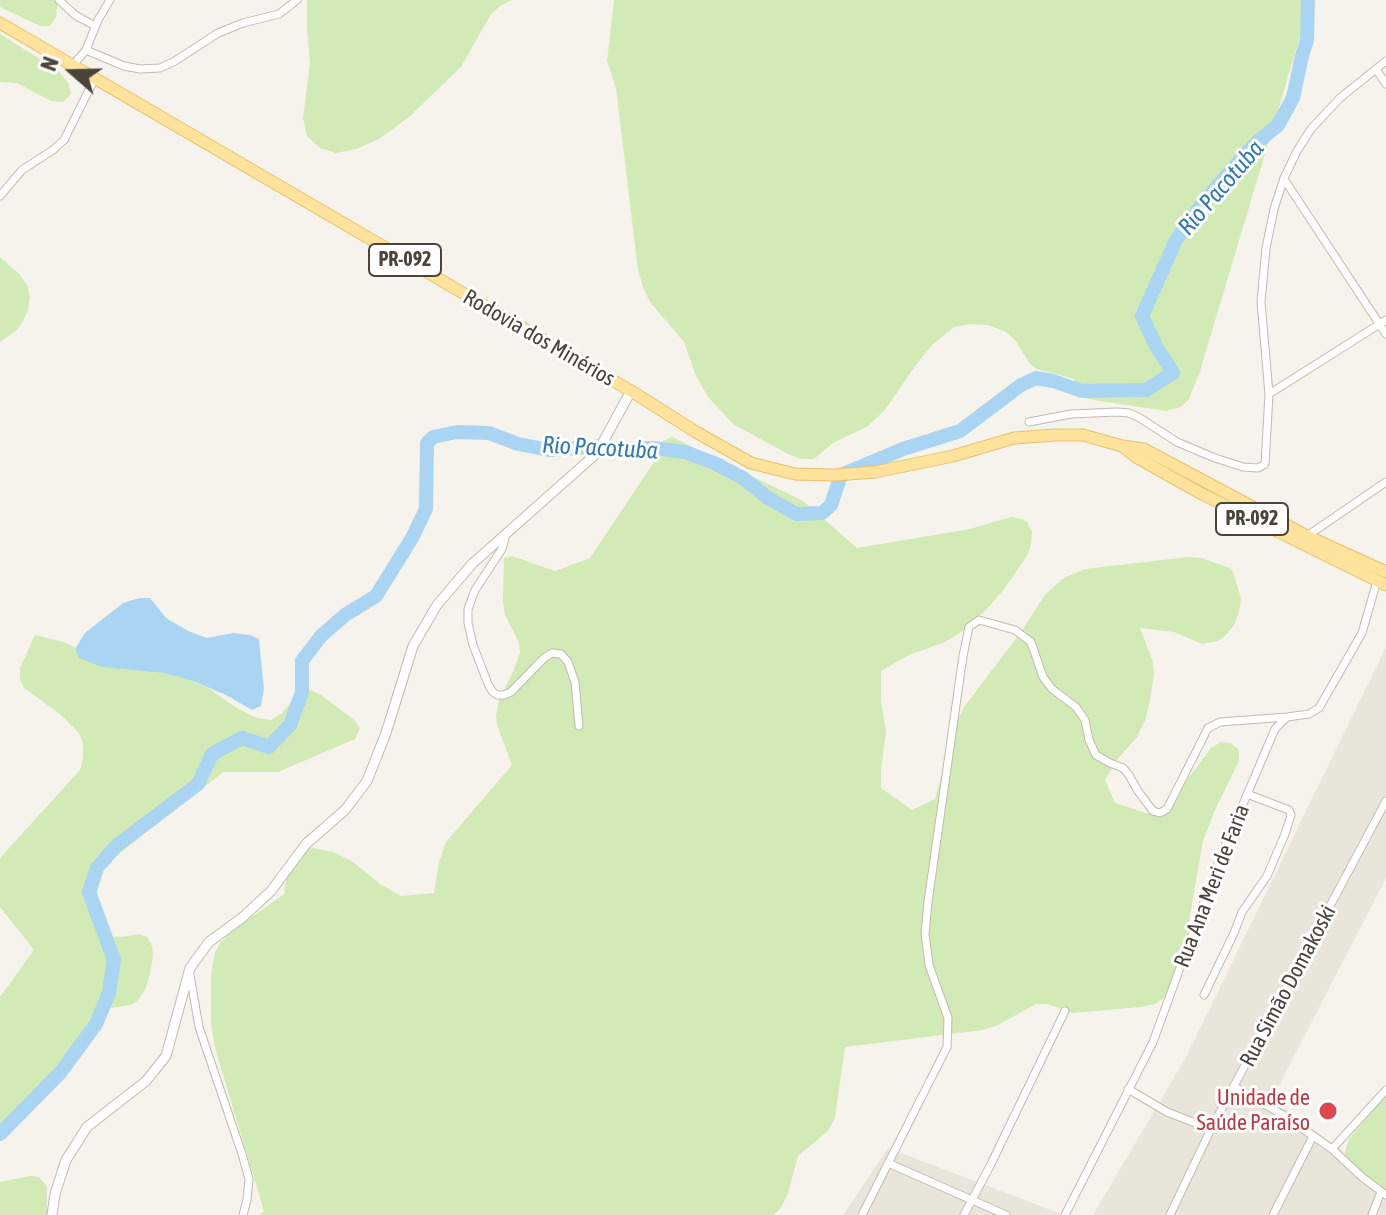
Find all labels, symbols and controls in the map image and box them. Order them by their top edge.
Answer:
north arrow [32,32,112,112]
text: N [35,53,64,74]
water label: Rio Pacotuba [1172,135,1270,241]
road number: PR-092 [369,244,441,276]
street label: Rodovia dos Minérios [458,284,620,392]
water label: Rio Pacotuba [541,431,659,465]
road number: PR-092 [1216,503,1288,535]
street label: Rua Ana Meri de Faria [1169,801,1255,971]
street label: Rua Simão Domakoski [1234,901,1342,1071]
place label: Unidade de Saúde Paraíso [1196,1085,1310,1136]
marker: Unidade de Saúde Paraíso [1317,1100,1339,1122]

